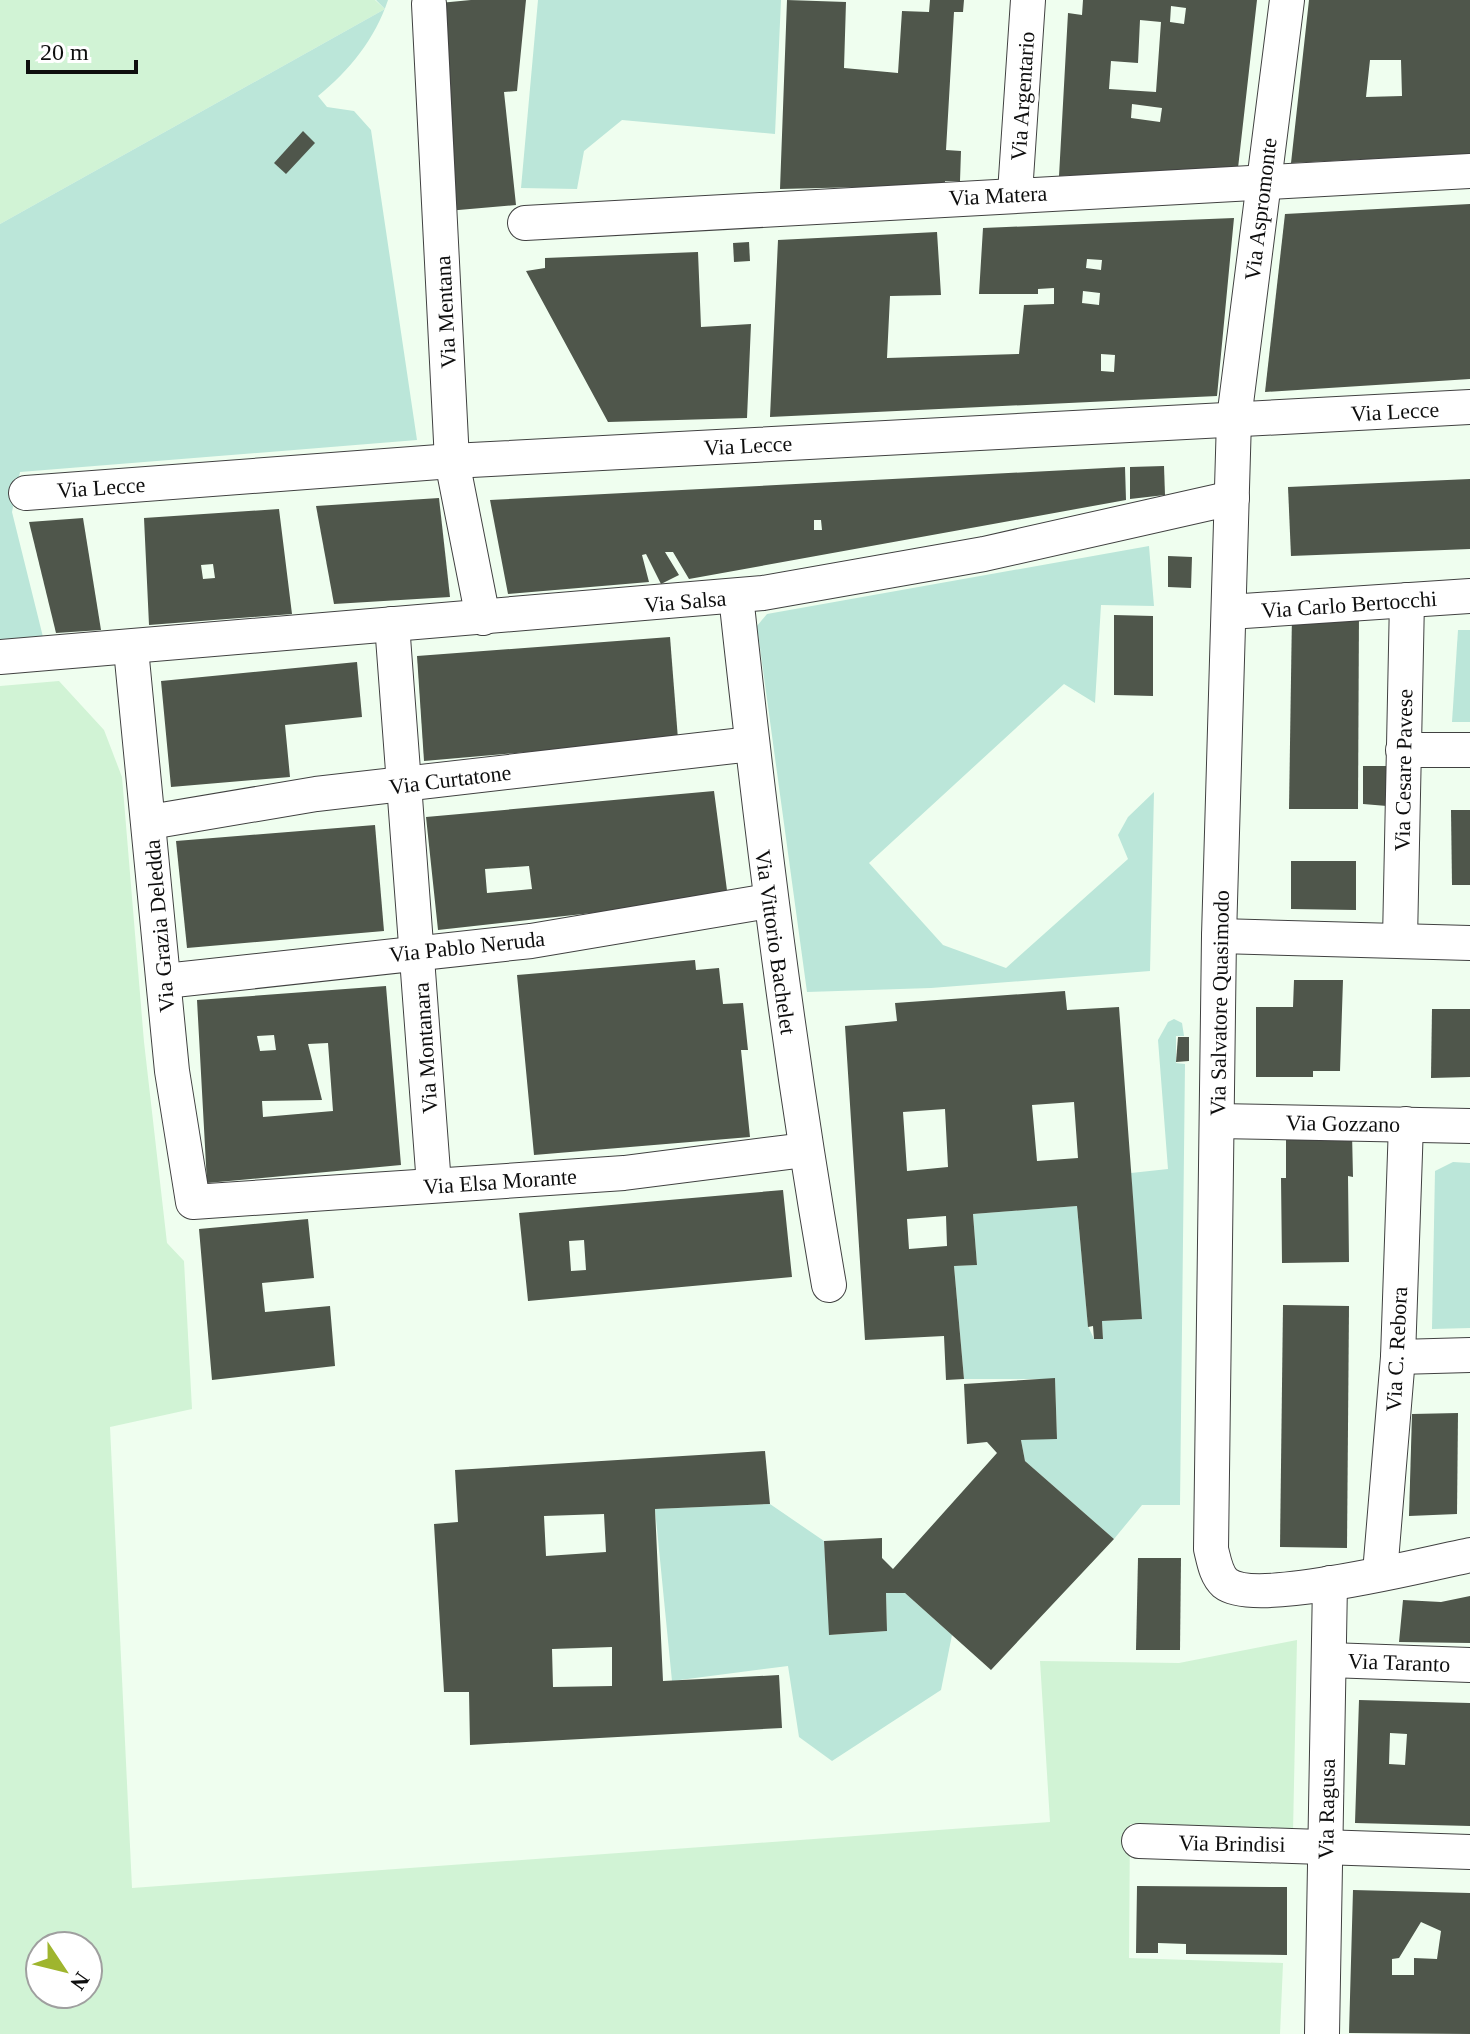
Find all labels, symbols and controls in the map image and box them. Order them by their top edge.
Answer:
scale bar [28,24,136,74]
street label: Via Argentario [1006,31,1039,162]
text: 20 m [40,39,89,65]
street label: Via Aspromonte [1239,136,1282,282]
street label: Via Matera [948,180,1048,211]
street label: Via Mentana [430,255,461,369]
street label: Via Lecce [1350,397,1440,426]
street label: Via Lecce [703,431,793,460]
street label: Via Lecce [56,472,146,503]
street label: Via Salsa [643,585,727,618]
street label: Via Carlo Bertocchi [1260,586,1438,623]
street label: Via Cesare Pavese [1390,689,1417,851]
street label: Via Curtatone [388,760,512,799]
street label: Via Grazia Deledda [139,838,180,1013]
street label: Via Vittorio Bachelet [750,848,801,1036]
street label: Via Salvatore Quasimodo [1205,890,1234,1116]
street label: Via Pablo Neruda [388,926,546,967]
street label: Via Montanara [408,981,443,1114]
street label: Via Gozzano [1286,1110,1400,1137]
street label: Via Elsa Morante [422,1164,578,1199]
street label: Via C. Rebora [1381,1286,1412,1412]
street label: Via Taranto [1347,1648,1451,1677]
street label: Via Ragusa [1313,1758,1340,1860]
street label: Via Brindisi [1178,1830,1286,1857]
north arrow [24,1930,104,2010]
text: N [65,1968,95,1995]

